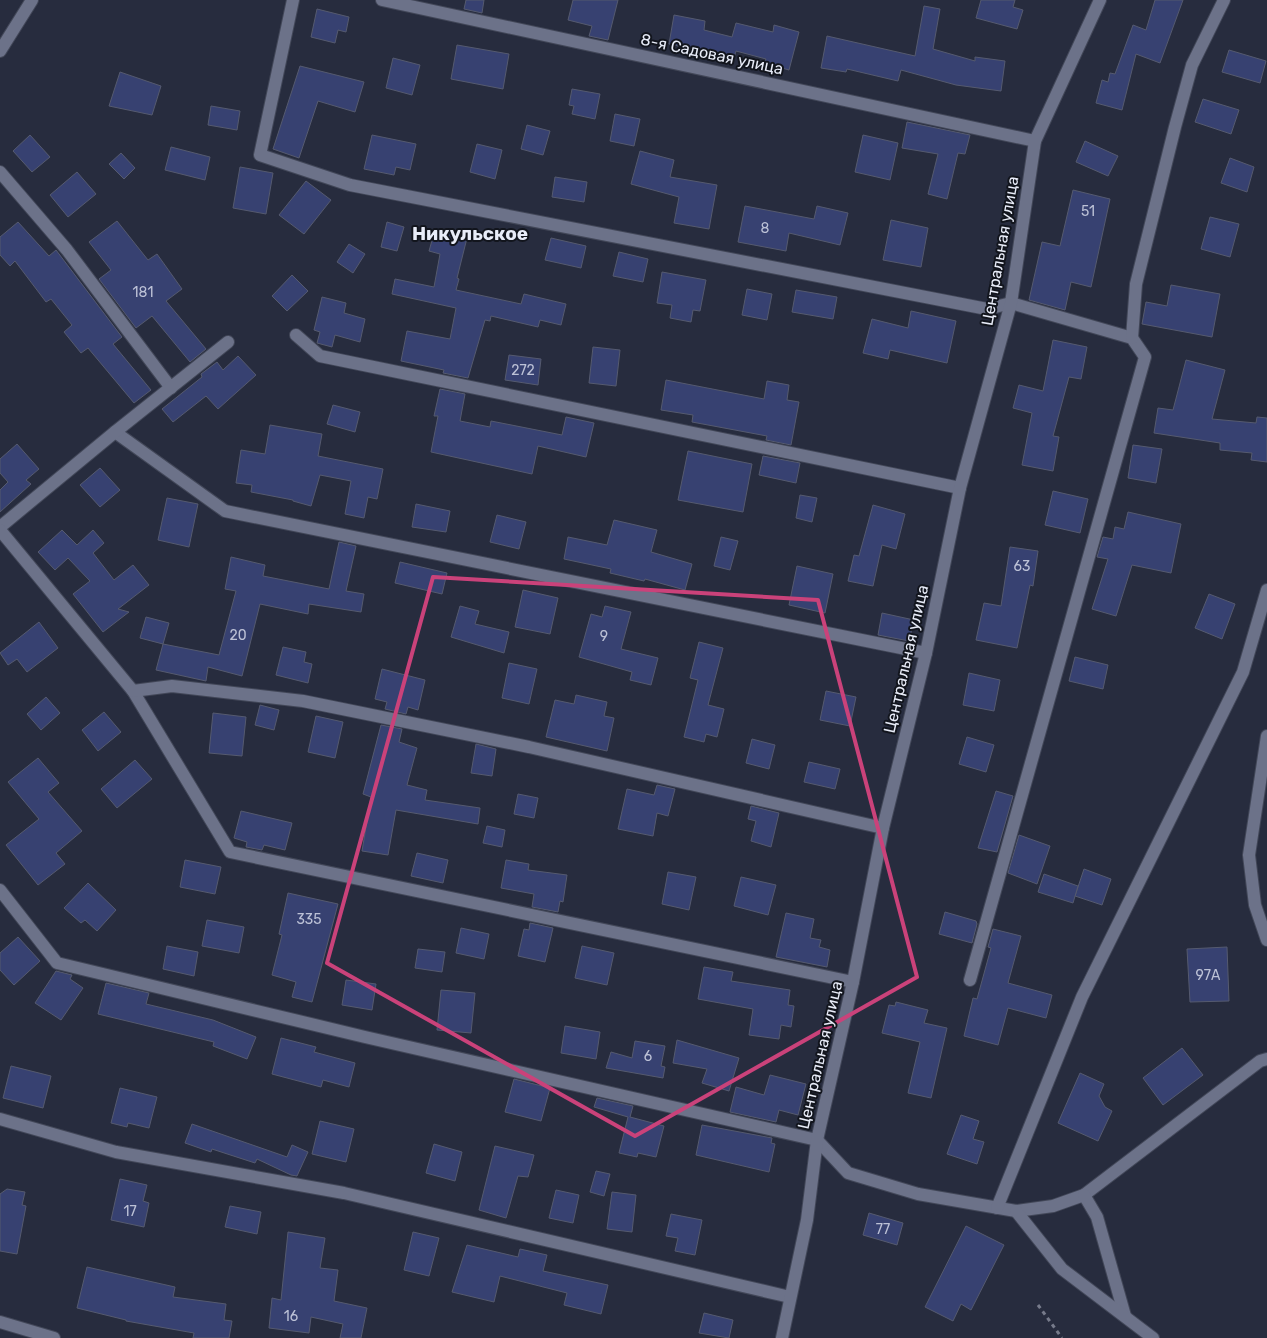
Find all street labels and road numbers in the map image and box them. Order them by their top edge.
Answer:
street label: 8-я Садовая улица [639,30,785,78]
street label: Центральная улица [977,175,1023,327]
street label: Центральная улица [880,583,932,735]
street label: Центральная улица [794,979,846,1131]

